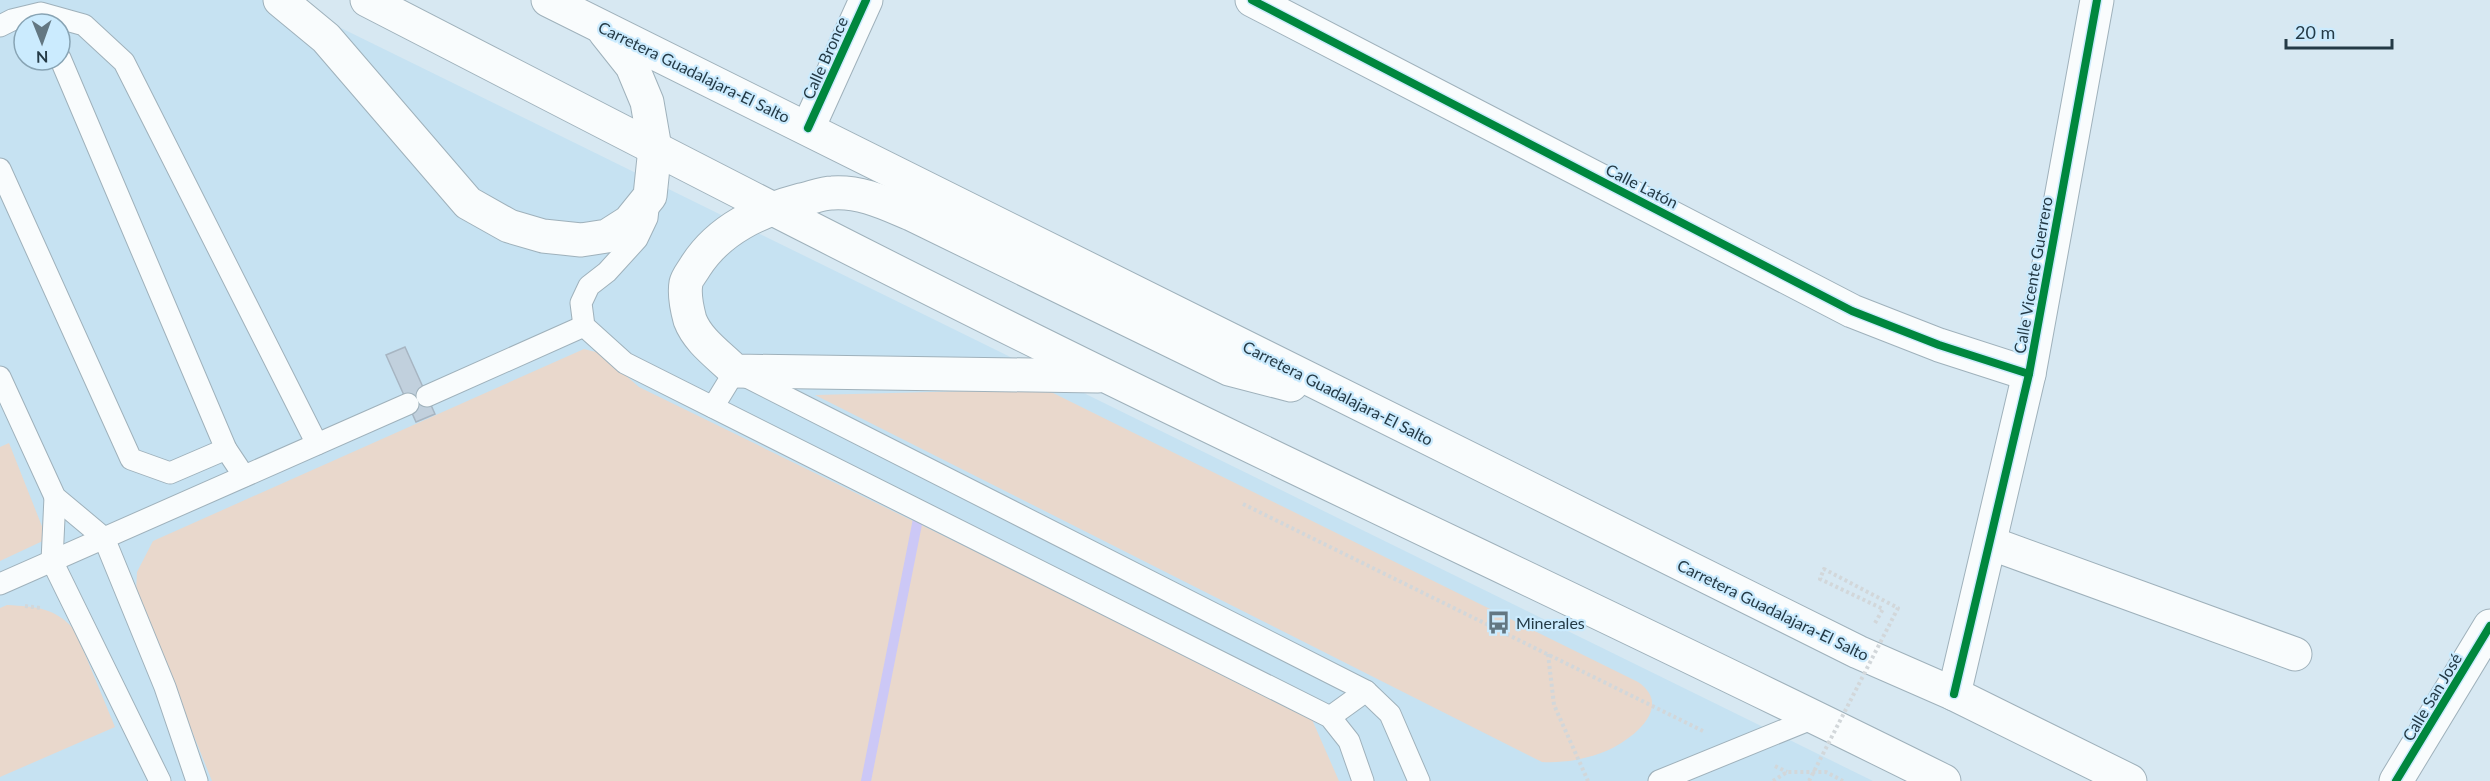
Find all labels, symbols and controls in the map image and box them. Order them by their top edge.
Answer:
north arrow [12,12,72,72]
scale bar [2286,12,2392,50]
street label: Calle Bronce [798,14,851,102]
street label: Carretera Guadalajara-El Salto [595,17,793,126]
text: 20 m [2295,21,2335,43]
text: N [36,48,49,67]
street label: Calle Latón [1603,159,1682,212]
street label: Calle Vicente Guerrero [2009,195,2056,355]
street label: Carretera Guadalajara-El Salto [1240,336,1436,449]
street label: Carretera Guadalajara-El Salto [1674,555,1872,664]
bus stop icon: Minerales [1485,610,1511,636]
place label: Minerales [1516,613,1585,632]
street label: Calle San José [2398,650,2465,744]

